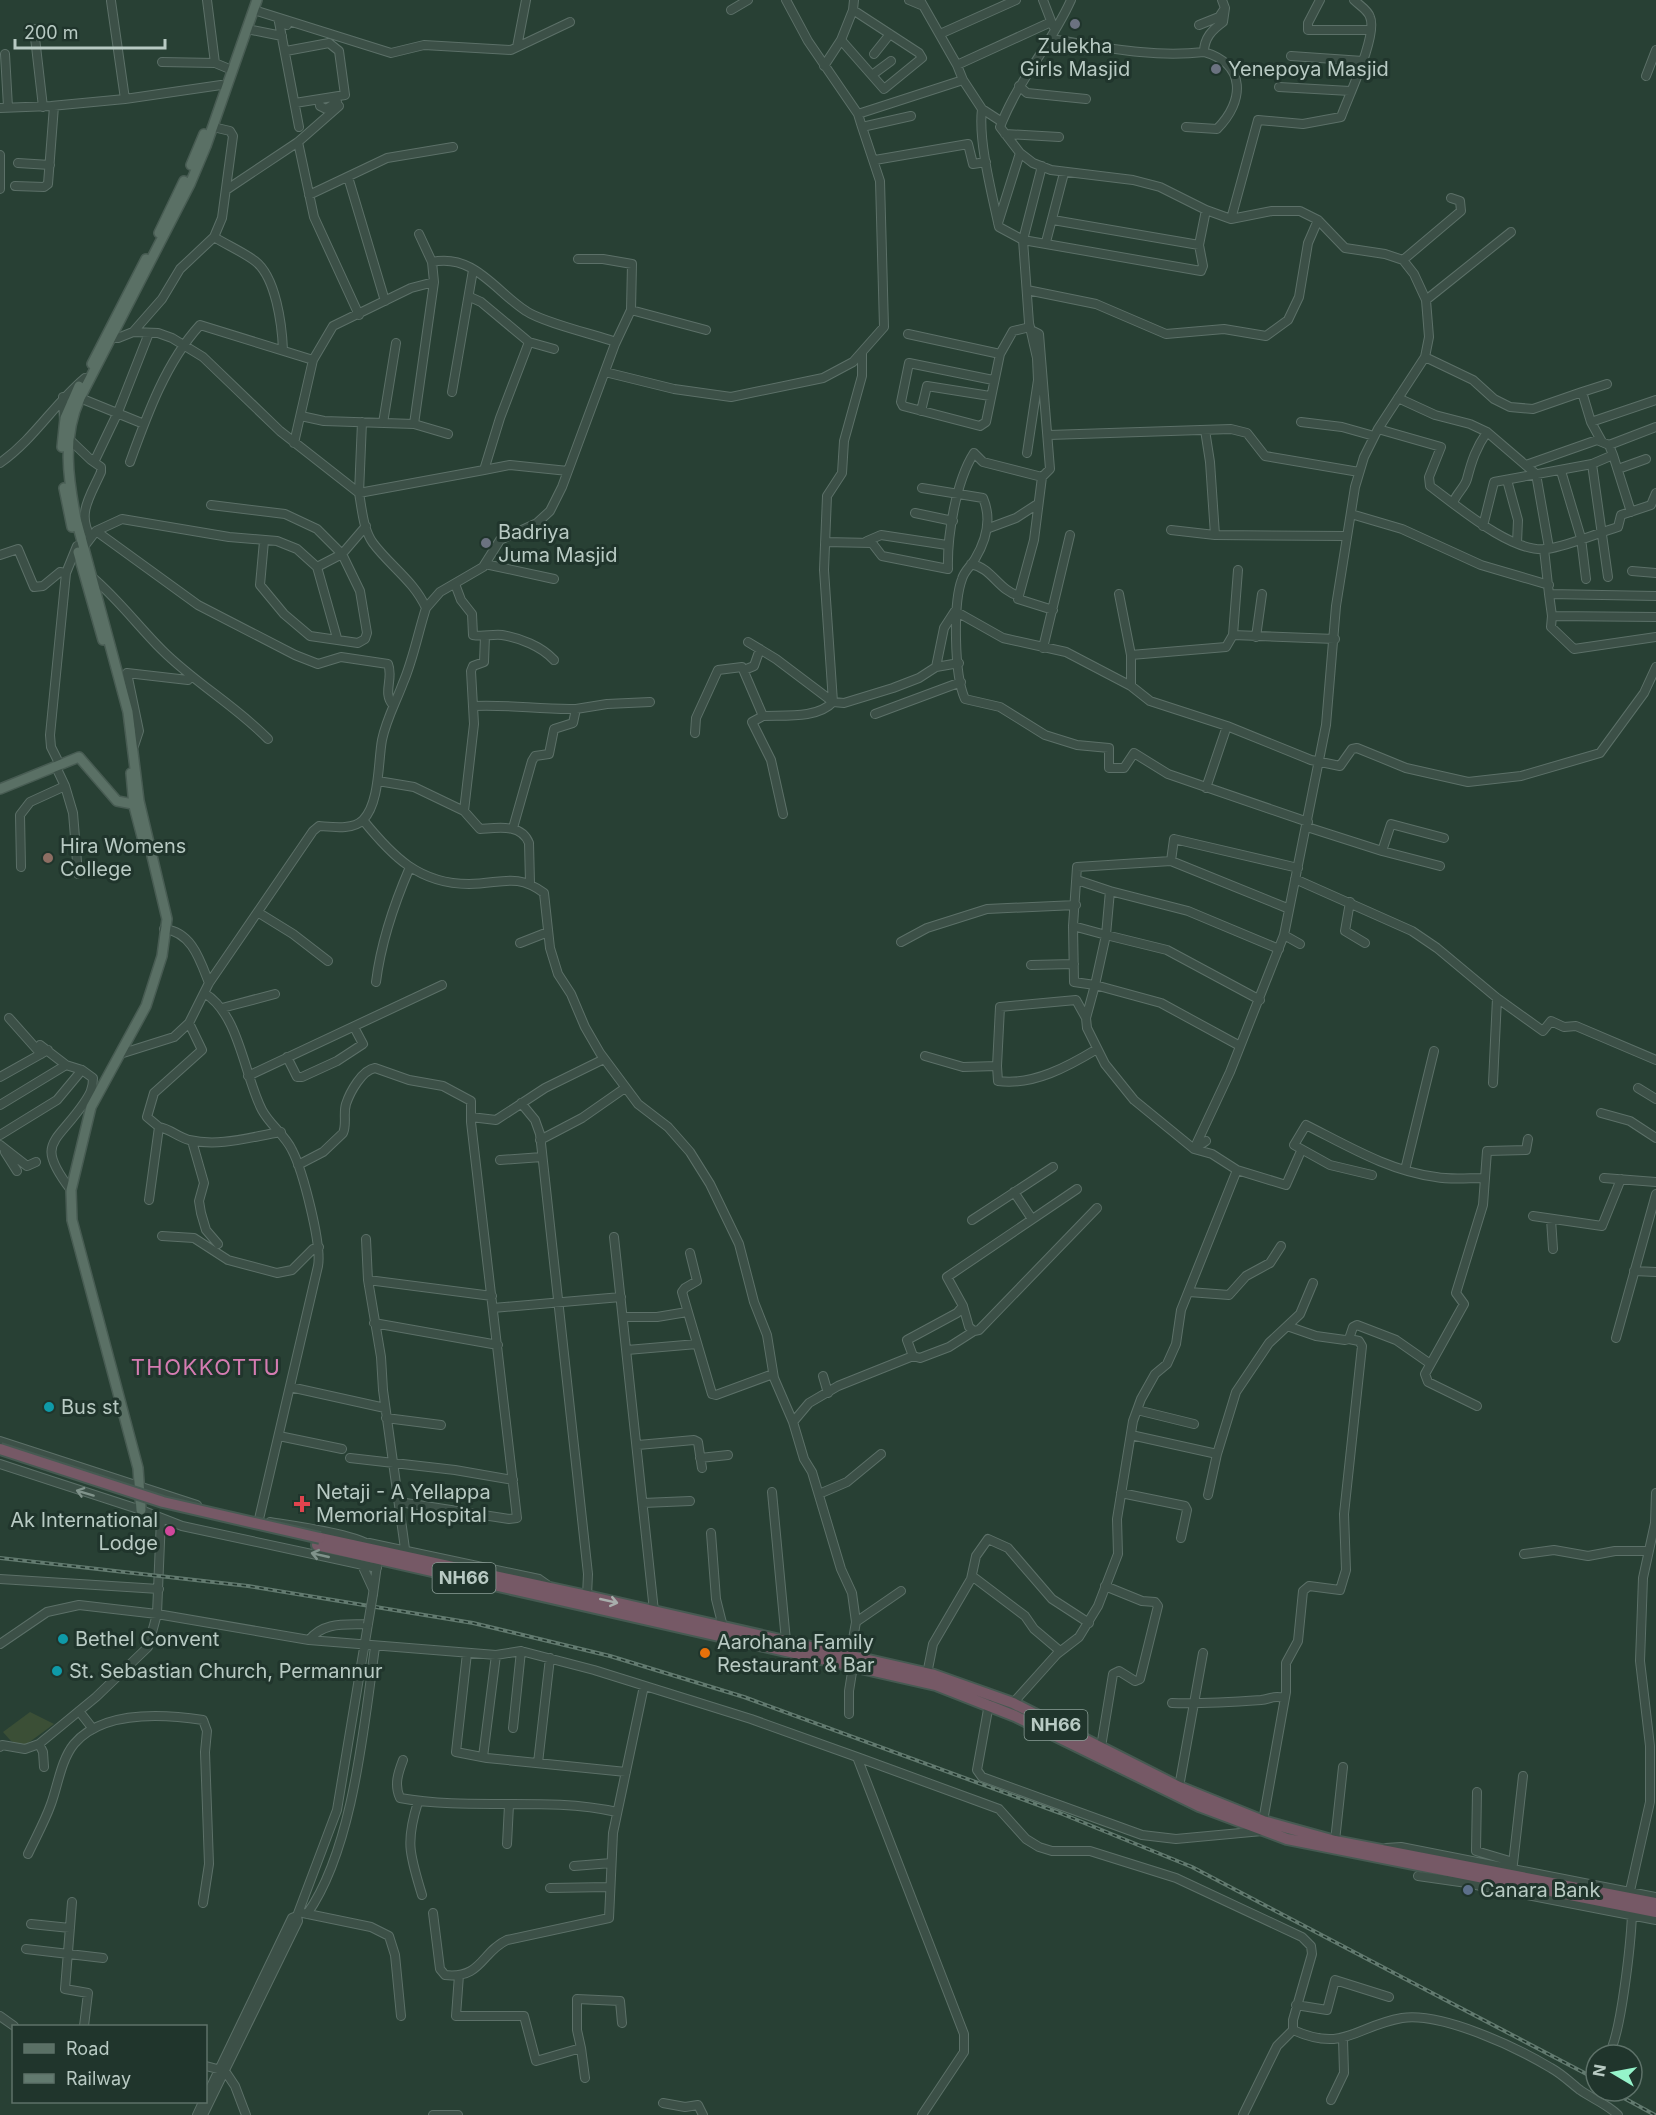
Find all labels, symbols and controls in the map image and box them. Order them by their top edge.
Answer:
scale bar [15,12,165,50]
marker: Zulekha Girls Masjid [1068,17,1082,31]
text: 200 m [24,22,79,43]
place label: Zulekha Girls Masjid [1020,34,1130,81]
place label: Yenepoya Masjid [1228,57,1389,81]
marker: Yenepoya Masjid [1209,62,1223,76]
place label: Badriya Juma Masjid [498,520,617,567]
marker: Badriya Juma Masjid [479,536,493,550]
place label: Hira Womens College [60,834,186,881]
marker: Hira Womens College [41,851,55,865]
district label: THOKKOTTU [131,1354,281,1380]
place label: Bus st [61,1395,120,1419]
marker: Bus st [42,1400,56,1414]
place label: Netaji - A Yellappa Memorial Hospital [316,1480,491,1527]
one-way arrow [76,1486,95,1497]
marker: Netaji - A Yellappa Memorial Hospital [293,1495,311,1513]
place label: Ak International Lodge [10,1508,158,1555]
marker: Ak International Lodge [163,1524,177,1538]
one-way arrow [310,1549,329,1561]
road number: NH66 [432,1563,496,1593]
one-way arrow [600,1595,619,1607]
place label: Bethel Convent [75,1627,220,1651]
place label: Aarohana Family Restaurant & Bar [717,1630,875,1677]
marker: Bethel Convent [56,1632,70,1646]
marker: Aarohana Family Restaurant & Bar [698,1646,712,1660]
place label: St. Sebastian Church, Permannur [69,1659,383,1683]
marker: St. Sebastian Church, Permannur [50,1664,64,1678]
road number: NH66 [1024,1710,1088,1740]
place label: Canara Bank [1480,1878,1600,1902]
marker: Canara Bank [1461,1883,1475,1897]
legend [12,2025,207,2103]
text: Road [66,2038,109,2059]
north arrow [1584,2043,1644,2103]
text: N [1588,2063,1610,2078]
text: Railway [66,2068,131,2089]

